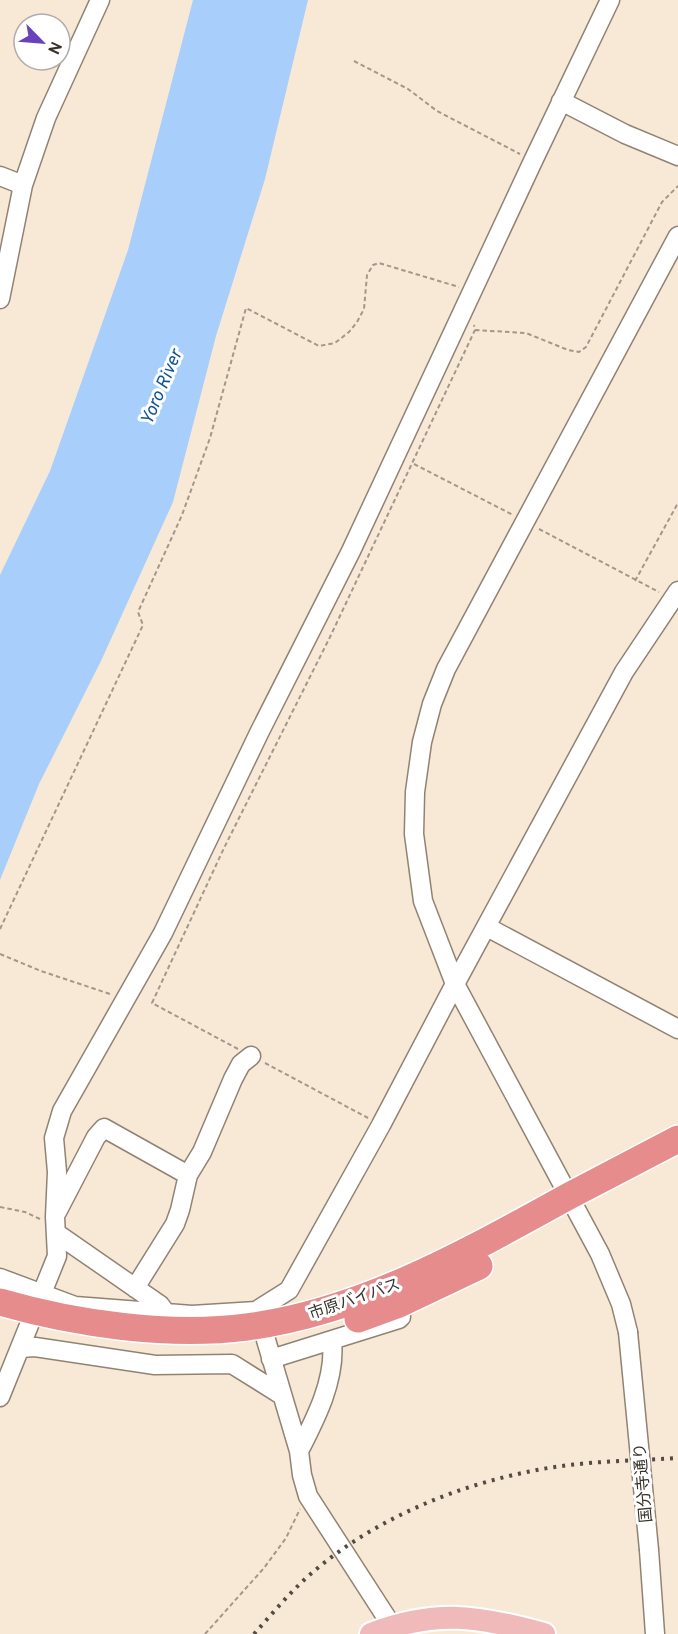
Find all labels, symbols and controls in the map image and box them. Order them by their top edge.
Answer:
north arrow [12,12,72,72]
text: N [42,38,65,57]
water label: Yoro River [136,344,189,429]
street label: 市原バイパス [306,1275,403,1325]
street label: 国分寺通り [631,1442,657,1524]

